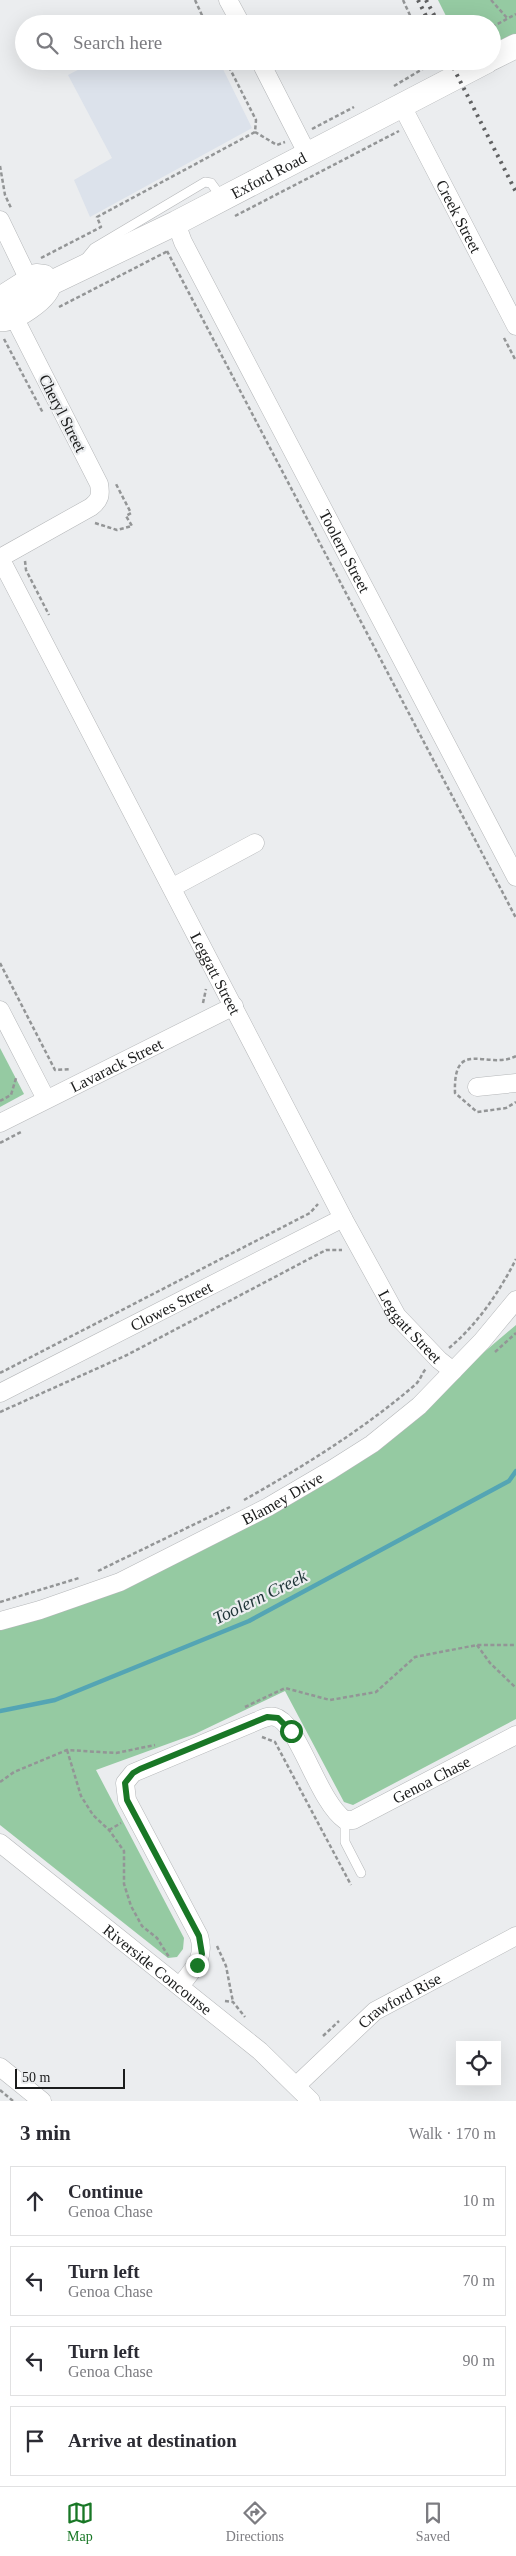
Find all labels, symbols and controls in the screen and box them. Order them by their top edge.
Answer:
search box [15,15,501,70]
icon: search [33,29,61,57]
text: Search here [73,32,162,53]
street label: Exford Road [228,149,309,202]
street label: Creek Street [433,177,485,256]
street label: Cheryl Street [35,372,90,456]
street label: Toolern Street [316,507,373,596]
street label: Leggatt Street [187,930,244,1018]
street label: Lavarack Street [68,1035,166,1095]
street label: Clowes Street [128,1278,215,1334]
street label: Leggatt Street [375,1287,446,1367]
street label: Blamey Drive [239,1469,326,1528]
water label: Toolern Creek [210,1565,311,1628]
route start [280,1720,303,1743]
street label: Genoa Chase [390,1753,473,1807]
street label: Riverside Concourse [100,1921,215,2018]
route end [186,1954,209,1977]
street label: Crawford Rise [355,1969,444,2032]
map controls [456,2041,501,2086]
button: locate [456,2041,501,2086]
scale bar [15,2066,125,2089]
text: 50 m [22,2070,50,2085]
text: 3 min [20,2121,71,2145]
text: Walk · 170 m [409,2125,496,2142]
text: Continue [68,2181,143,2202]
icon: ahead [21,2187,49,2215]
text: 10 m [463,2192,495,2209]
text: Genoa Chase [68,2203,153,2220]
text: Turn left [68,2261,140,2282]
icon: left [21,2267,49,2295]
text: 70 m [463,2272,495,2289]
text: Genoa Chase [68,2283,153,2300]
text: Turn left [68,2341,140,2362]
icon: left [21,2347,49,2375]
text: 90 m [463,2352,495,2369]
text: Genoa Chase [68,2363,153,2380]
icon: arrive [21,2427,49,2455]
text: Arrive at destination [68,2430,237,2451]
tab: Map [66,2499,94,2545]
tab: Directions [226,2499,284,2545]
tab: Saved [416,2499,450,2545]

